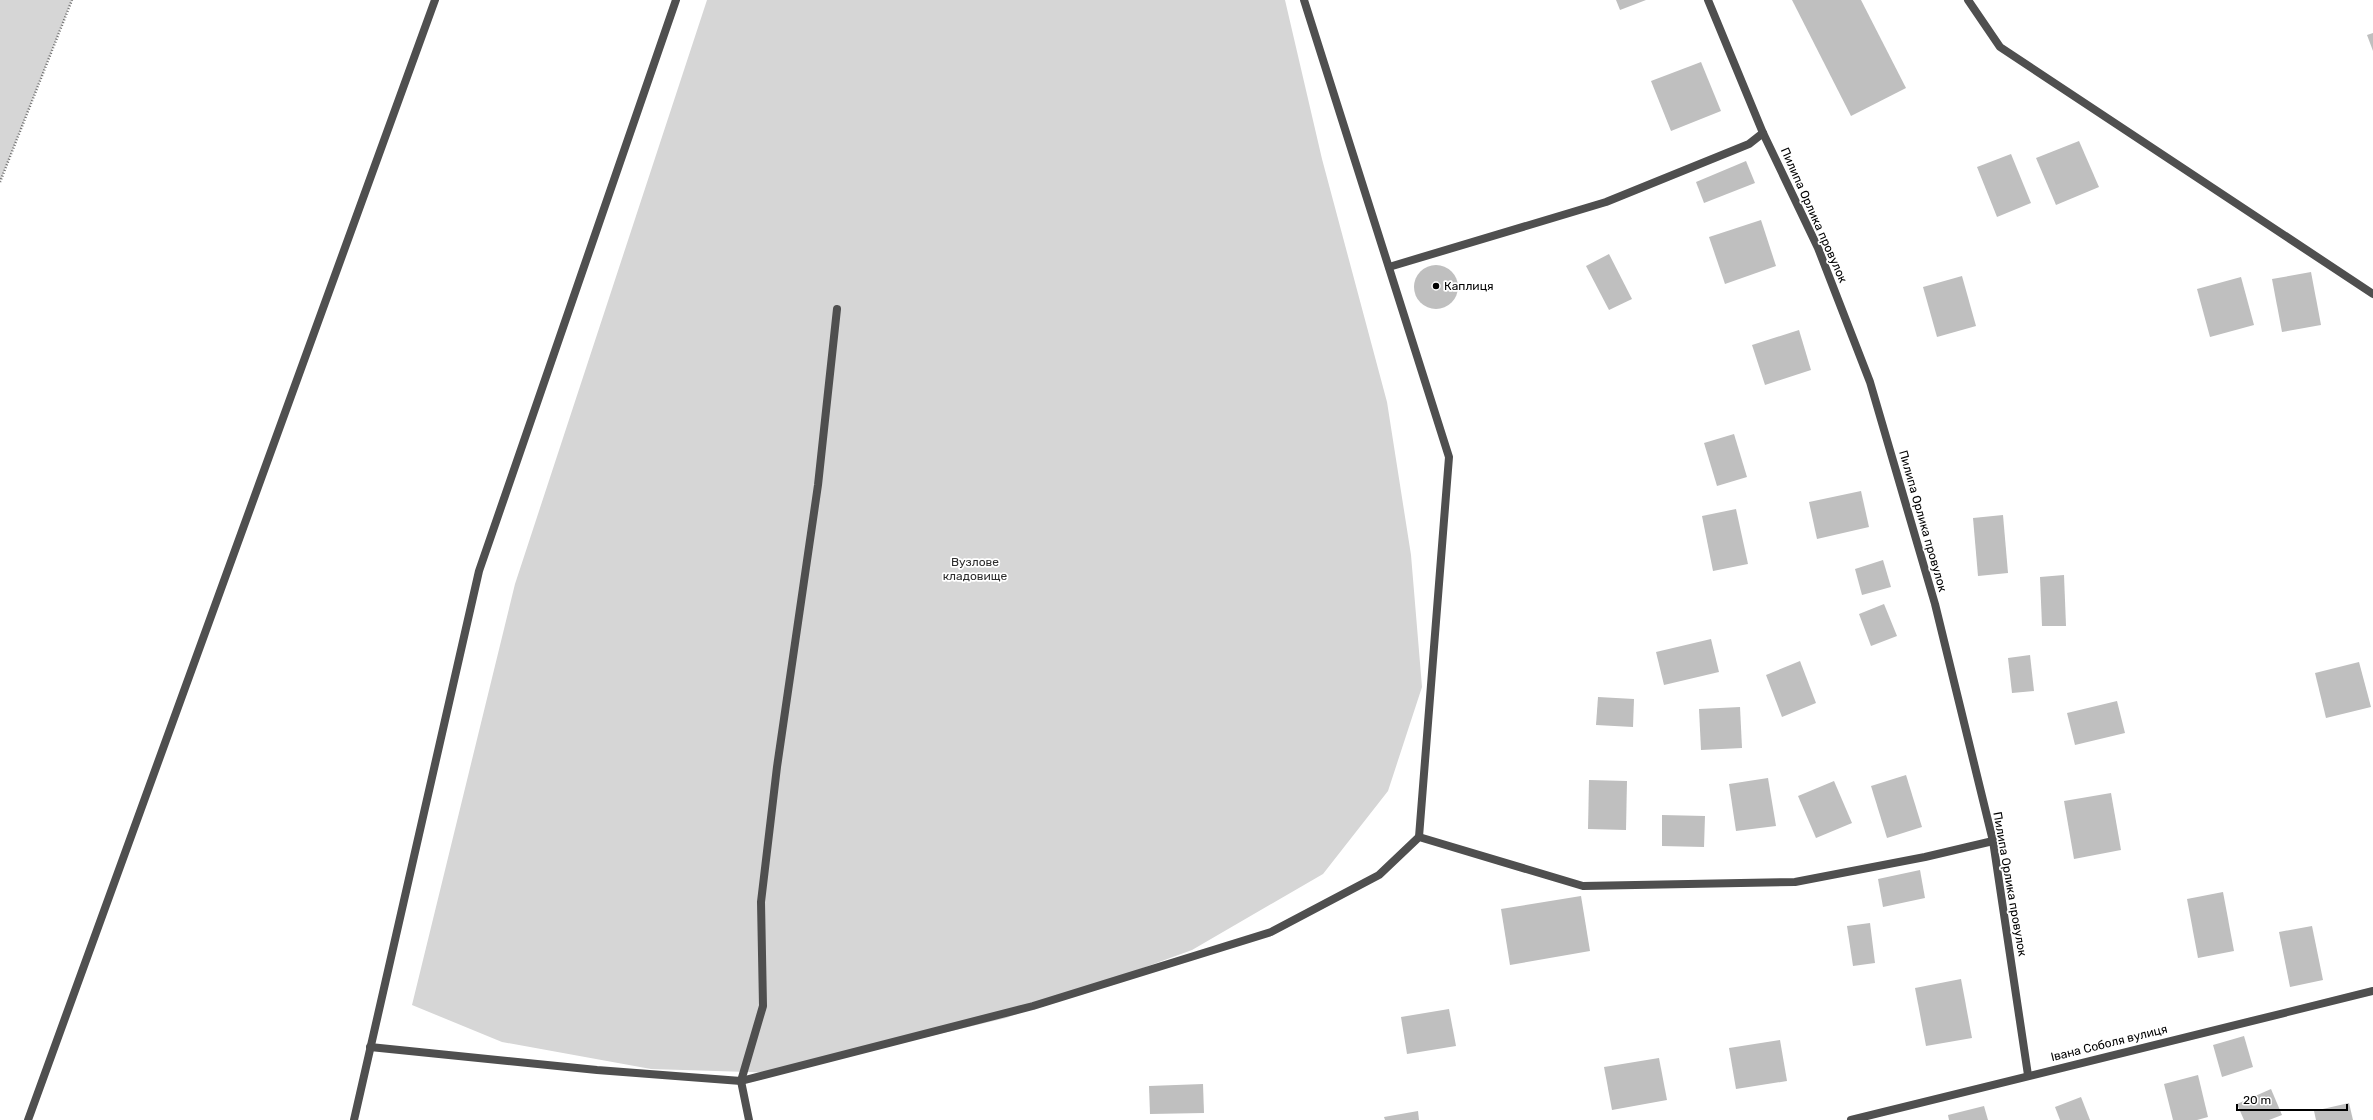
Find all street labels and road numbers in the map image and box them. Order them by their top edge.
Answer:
street label: Пилипа Орлика провулок [1778,145,1850,285]
street label: Пилипа Орлика провулок [1896,449,1950,594]
street label: Пилипа Орлика провулок [1990,811,2030,958]
street label: Івана Соболя вулиця [2049,1022,2169,1064]

